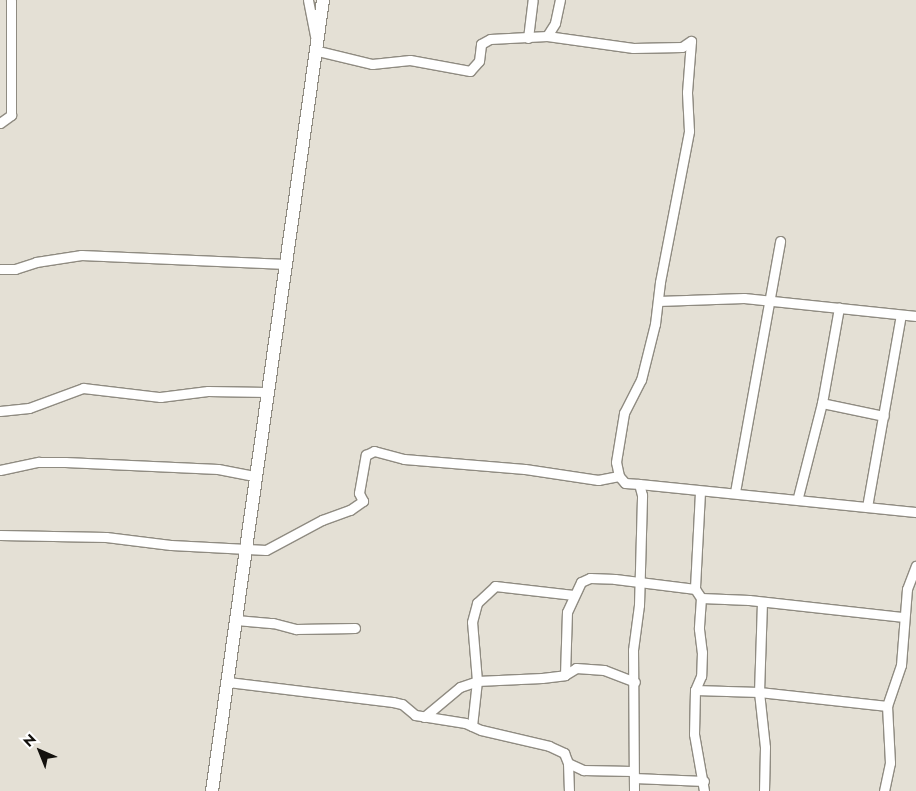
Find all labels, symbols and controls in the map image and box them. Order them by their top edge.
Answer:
north arrow [15,726,65,776]
text: N [19,729,41,751]

